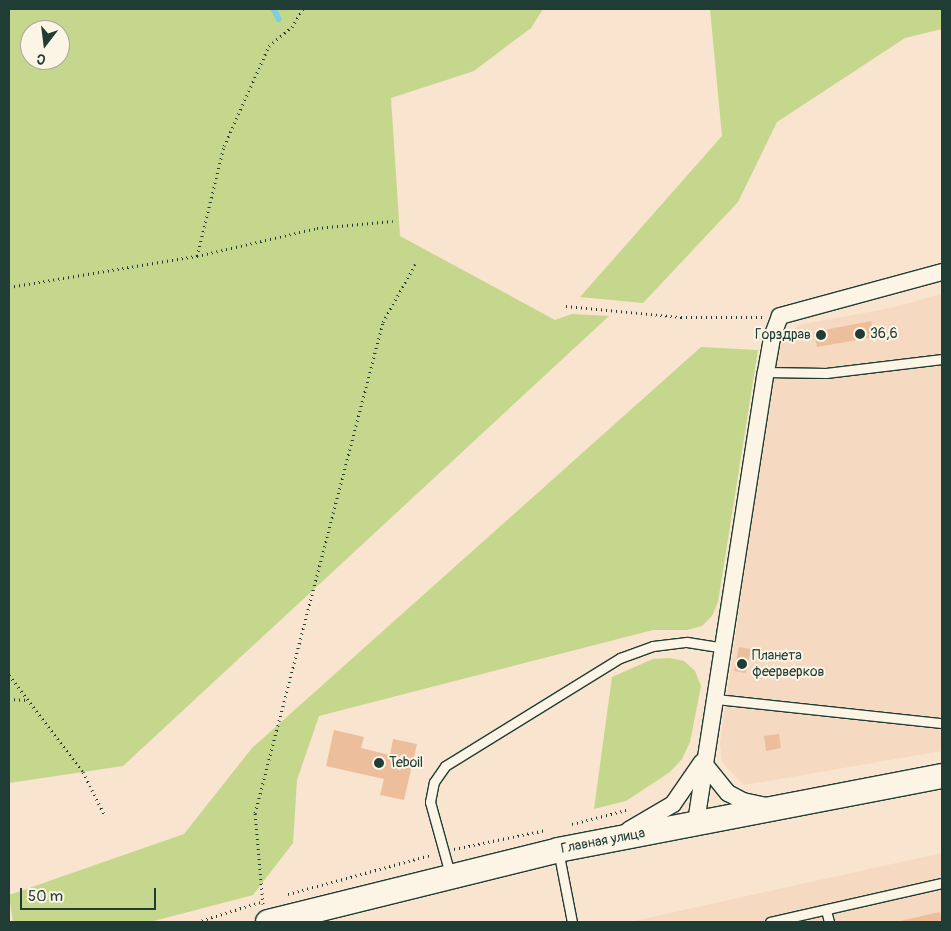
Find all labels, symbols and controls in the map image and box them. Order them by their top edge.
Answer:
north arrow [20,20,70,70]
text: С [35,50,48,68]
place label: 36,6 [870,326,898,342]
place label: Горздрав [755,327,811,343]
marker: 36,6 [854,328,866,340]
marker: Горздрав [815,329,827,341]
place label: Планета феерверков [752,648,824,680]
marker: Планета феерверков [736,658,748,670]
place label: Teboil [389,755,423,771]
marker: Teboil [373,757,385,769]
street label: Главная улица [559,825,647,857]
scale bar [22,878,159,910]
text: 50 m [28,887,63,906]

